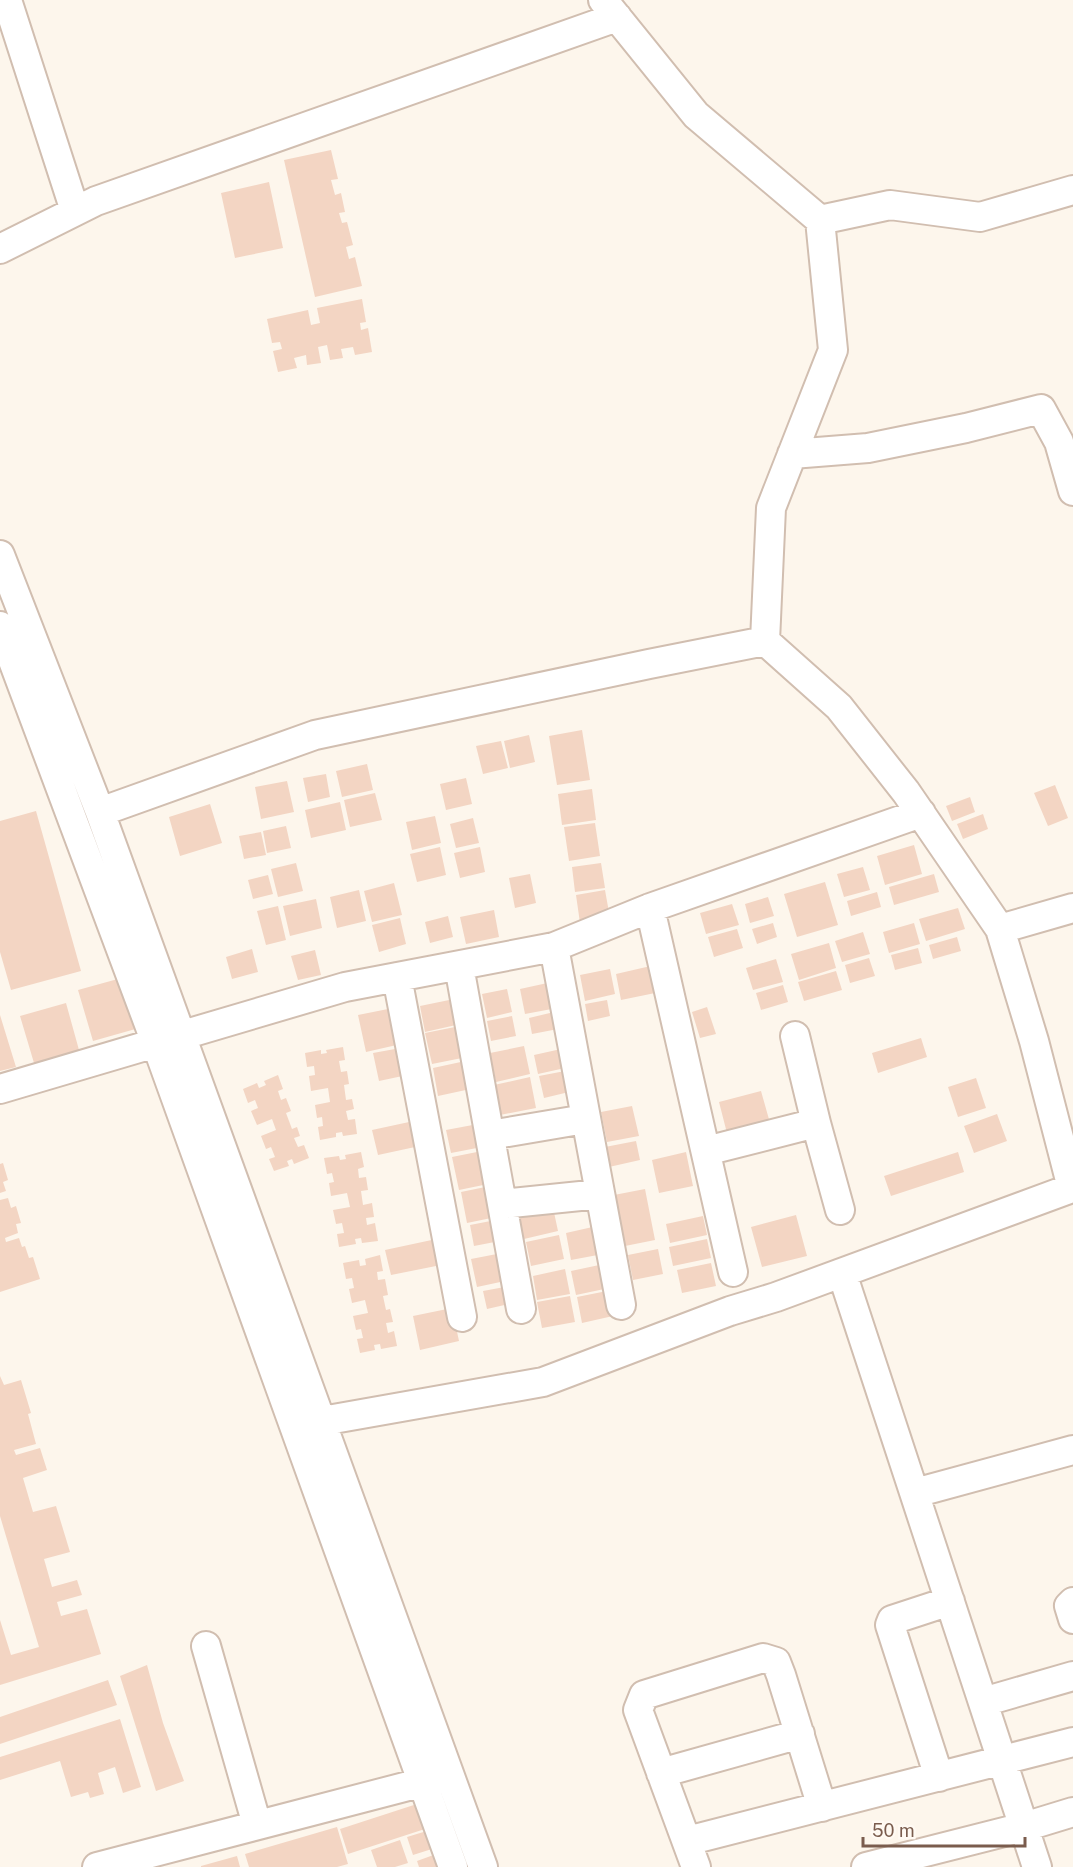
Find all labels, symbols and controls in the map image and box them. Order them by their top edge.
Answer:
scale bar [863,1810,1025,1848]
text: 50 m [872,1820,915,1841]

